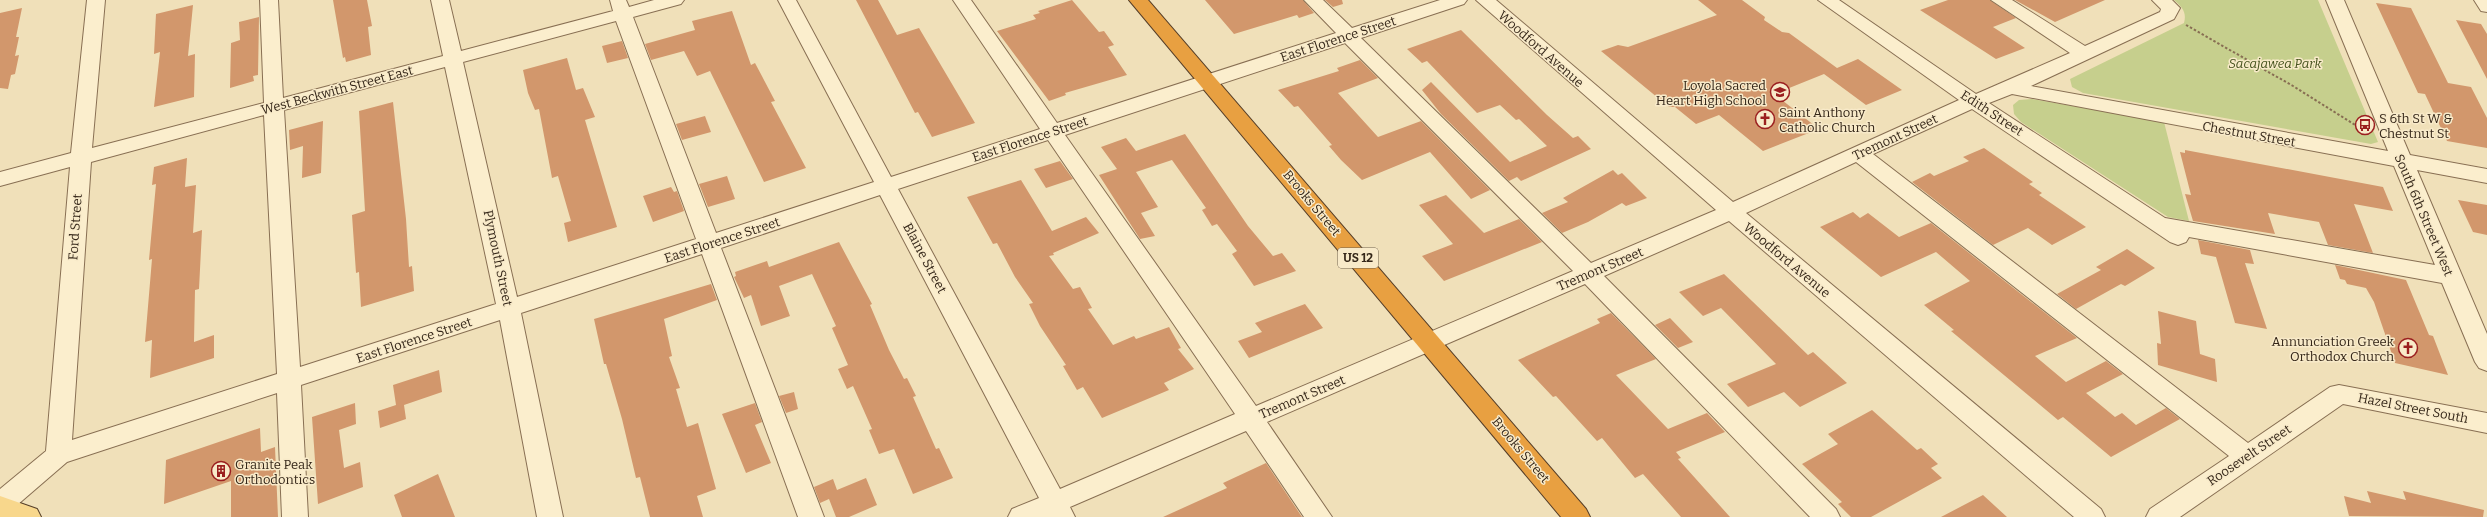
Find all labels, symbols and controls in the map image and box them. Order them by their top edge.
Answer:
street label: Woodford Avenue [1495,8,1587,90]
street label: East Florence Street [1278,13,1398,65]
park label: Sacajawea Park [2228,56,2322,71]
street label: West Beckwith Street East [259,62,415,118]
place label: Loyola Sacred Heart High School [1656,78,1766,108]
school or university icon: Loyola Sacred Heart High School [1769,81,1791,103]
street label: Edith Street [1958,87,2026,139]
place label: Saint Anthony Catholic Church [1779,105,1875,135]
church icon: Saint Anthony Catholic Church [1754,108,1776,130]
street label: Tremont Street [1850,111,1940,163]
place label: S 6th St W & Chestnut St [2379,111,2452,141]
street label: East Florence Street [970,113,1090,165]
bus stop icon: S 6th St W & Chestnut St [2354,114,2376,136]
street label: Chestnut Street [2201,118,2297,150]
street label: South 6th Street West [2392,152,2457,278]
street label: Brooks Street [1280,167,1344,239]
street label: Ford Street [65,193,85,261]
street label: Plymouth Street [480,209,516,308]
street label: East Florence Street [662,214,782,266]
street label: Woodford Avenue [1741,219,1833,301]
street label: Blaine Street [900,220,950,296]
street label: Tremont Street [1555,244,1646,294]
road number: US 12 [1338,248,1378,268]
street label: East Florence Street [354,314,474,366]
place label: Annunciation Greek Orthodox Church [2271,334,2395,364]
church icon: Annunciation Greek Orthodox Church [2397,337,2419,359]
street label: Tremont Street [1257,372,1348,422]
street label: Hazel Street South [2357,390,2469,426]
street label: Brooks Street [1489,414,1553,486]
street label: Roosevelt Street [2204,421,2294,489]
place label: Granite Peak Orthodontics [235,457,315,487]
building icon: Granite Peak Orthodontics [210,460,232,482]

